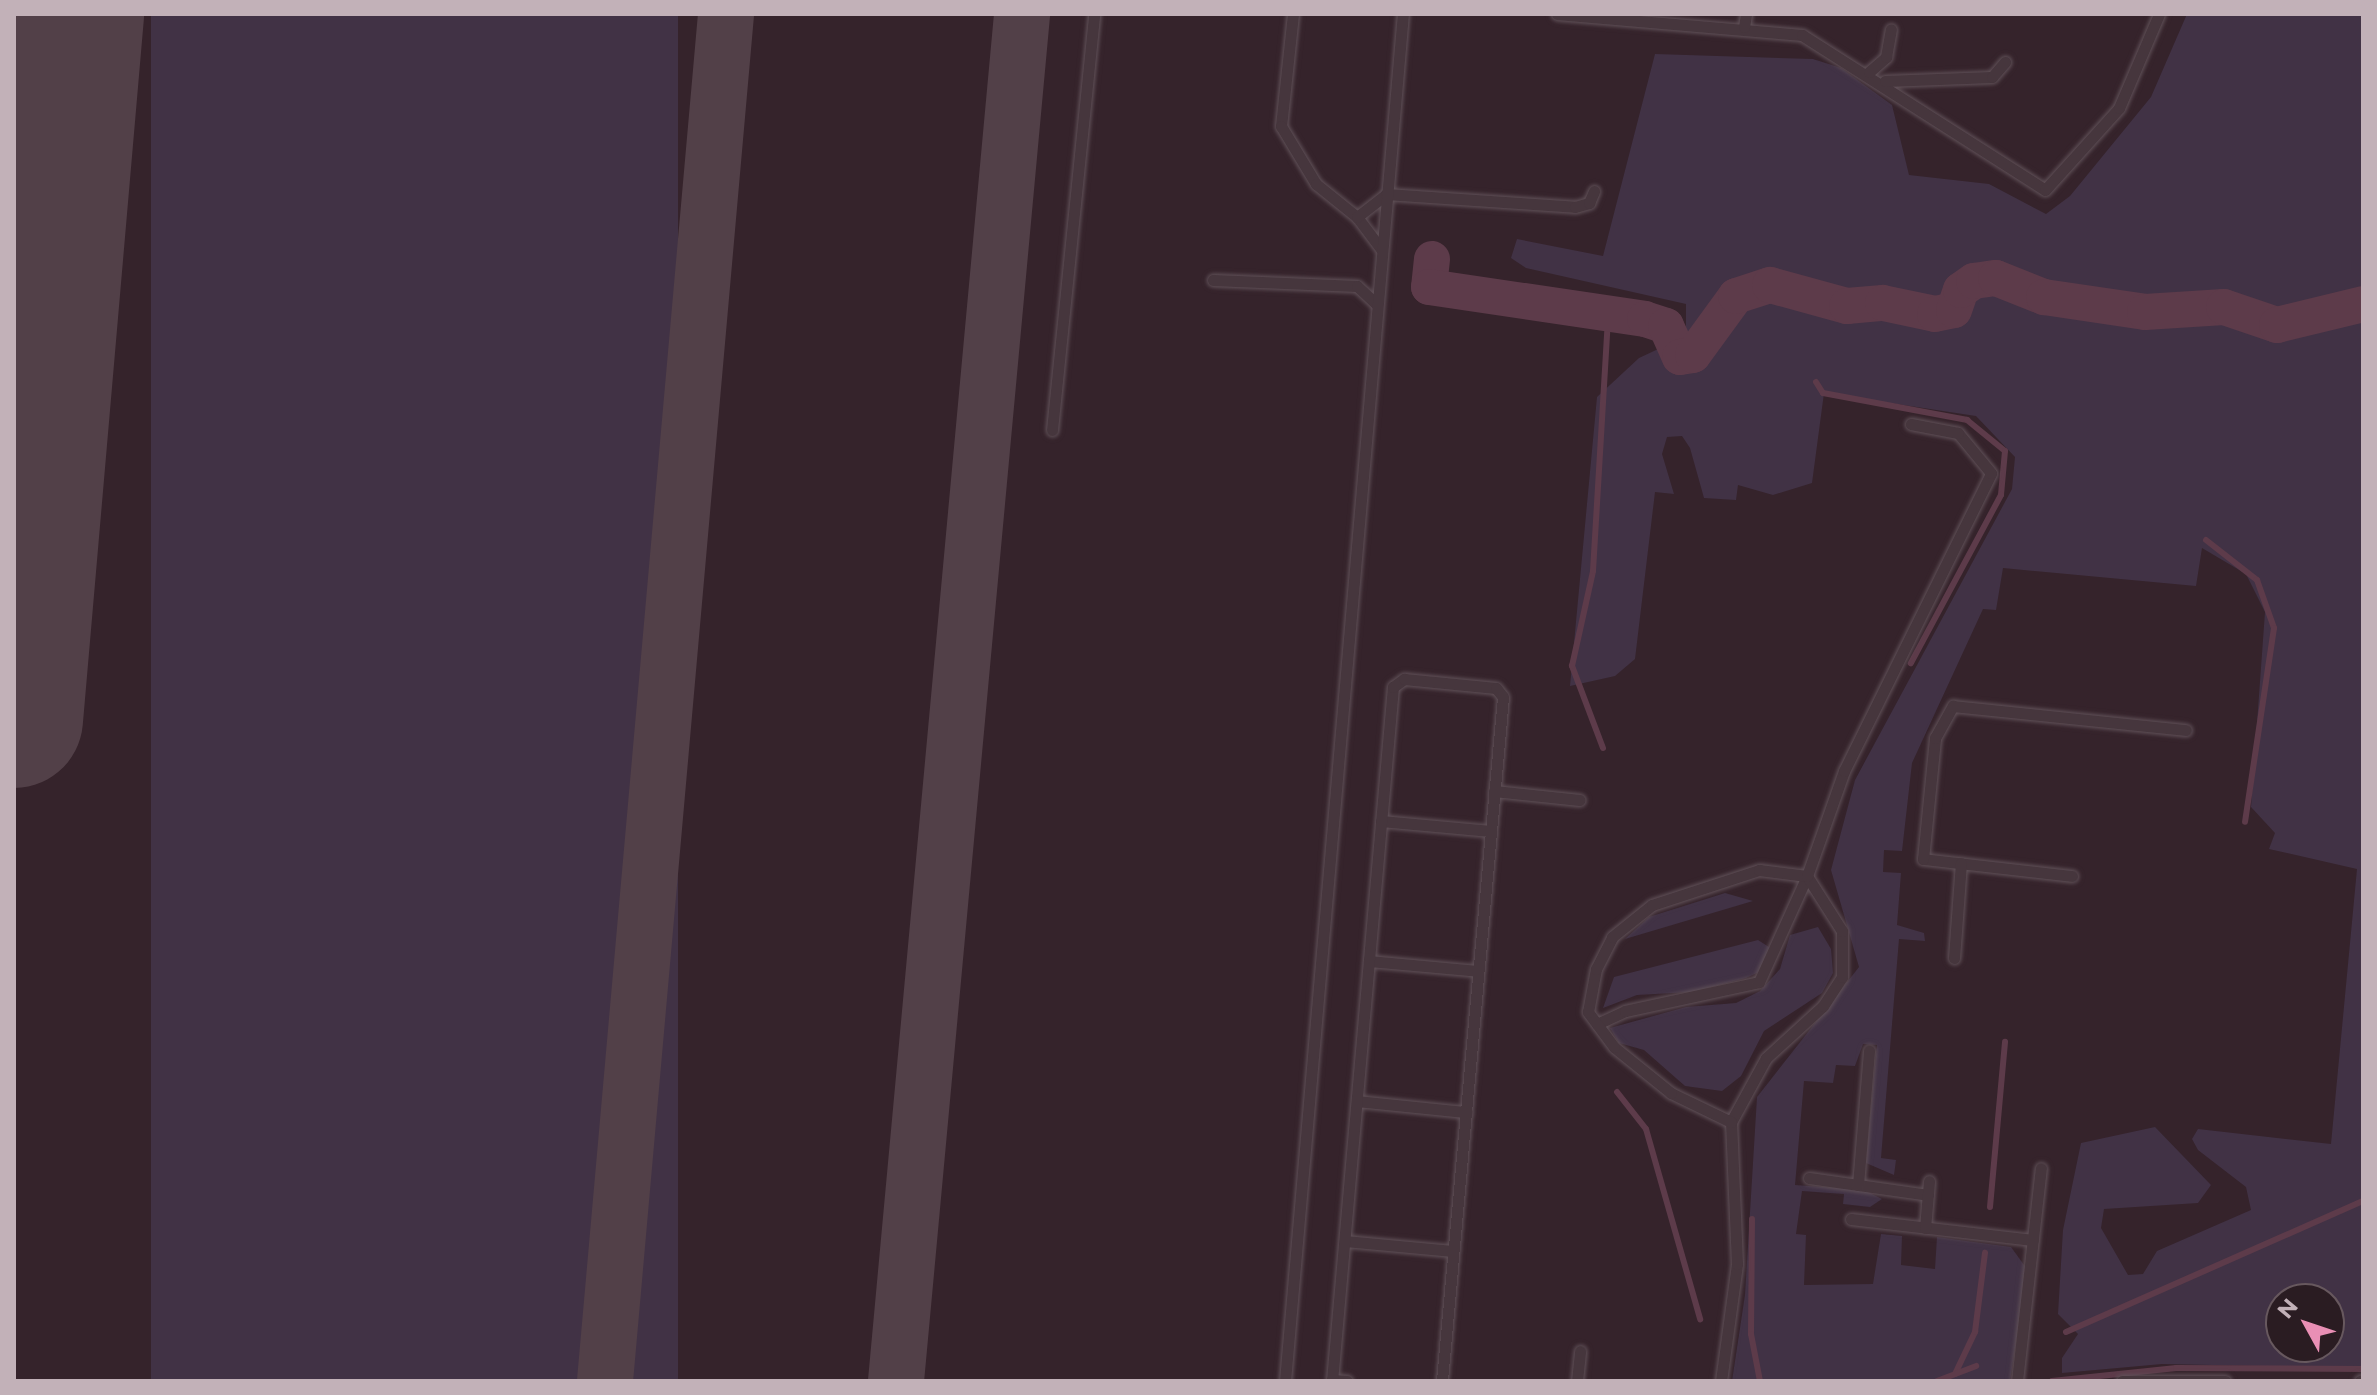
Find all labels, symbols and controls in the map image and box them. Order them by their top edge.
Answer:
north arrow [2265,1283,2345,1363]
text: N [2272,1293,2304,1324]

